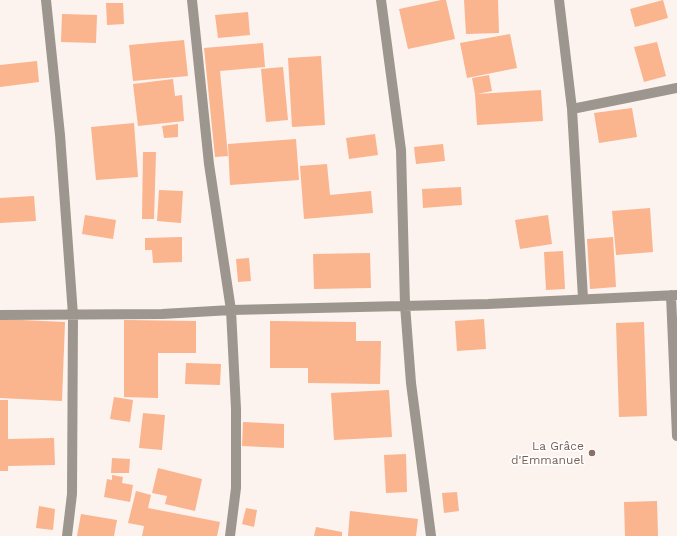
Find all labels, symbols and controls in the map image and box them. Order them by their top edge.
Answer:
place label: La Grâce d'Emmanuel [511,439,584,467]
marker: La Grâce d'Emmanuel [587,448,597,458]

